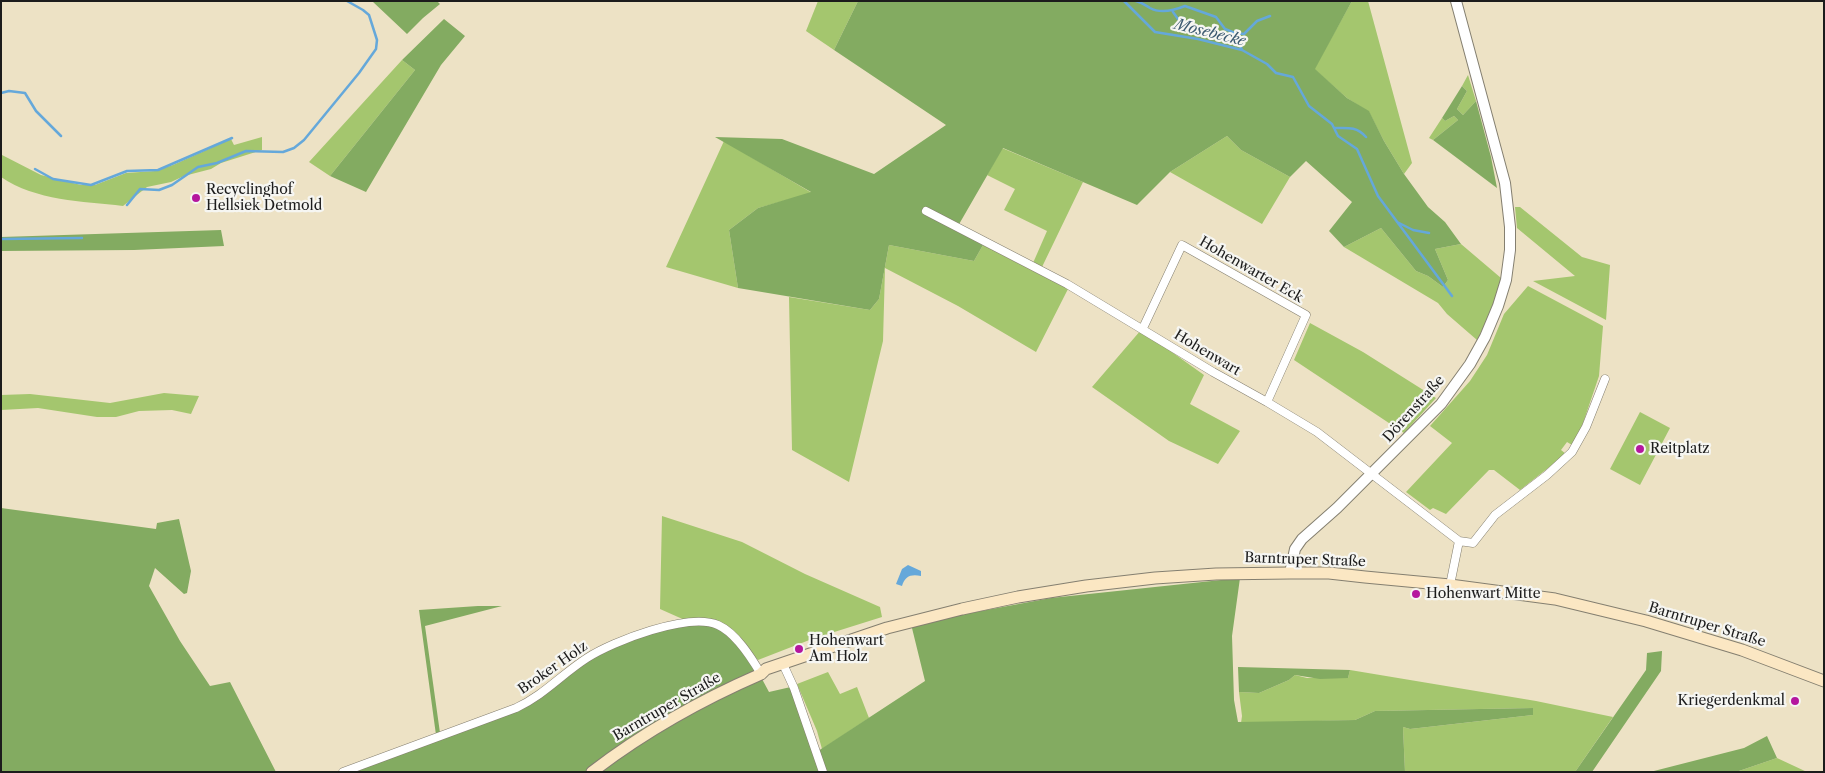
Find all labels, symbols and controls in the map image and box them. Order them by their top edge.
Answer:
water label: Mosebecke [1173,15,1247,51]
place label: Recyclinghof Hellsiek Detmold [206,182,322,214]
marker: Recyclinghof Hellsiek Detmold [190,192,202,204]
street label: Hohenwarter Eck [1196,233,1306,307]
street label: Hohenwart [1171,327,1243,379]
street label: Dörenstraße [1380,372,1448,446]
place label: Reitplatz [1650,441,1710,457]
marker: Reitplatz [1634,443,1646,455]
street label: Barntruper Straße [1244,549,1366,571]
place label: Hohenwart Mitte [1426,586,1541,602]
marker: Hohenwart Mitte [1410,588,1422,600]
street label: Barntruper Straße [1646,599,1768,651]
place label: Hohenwart Am Holz [809,633,884,666]
street label: Broker Holz [515,638,591,698]
marker: Hohenwart Am Holz [793,643,805,655]
street label: Barntruper Straße [610,669,724,745]
place label: Kriegerdenkmal [1677,693,1785,709]
marker: Kriegerdenkmal [1789,695,1801,707]

